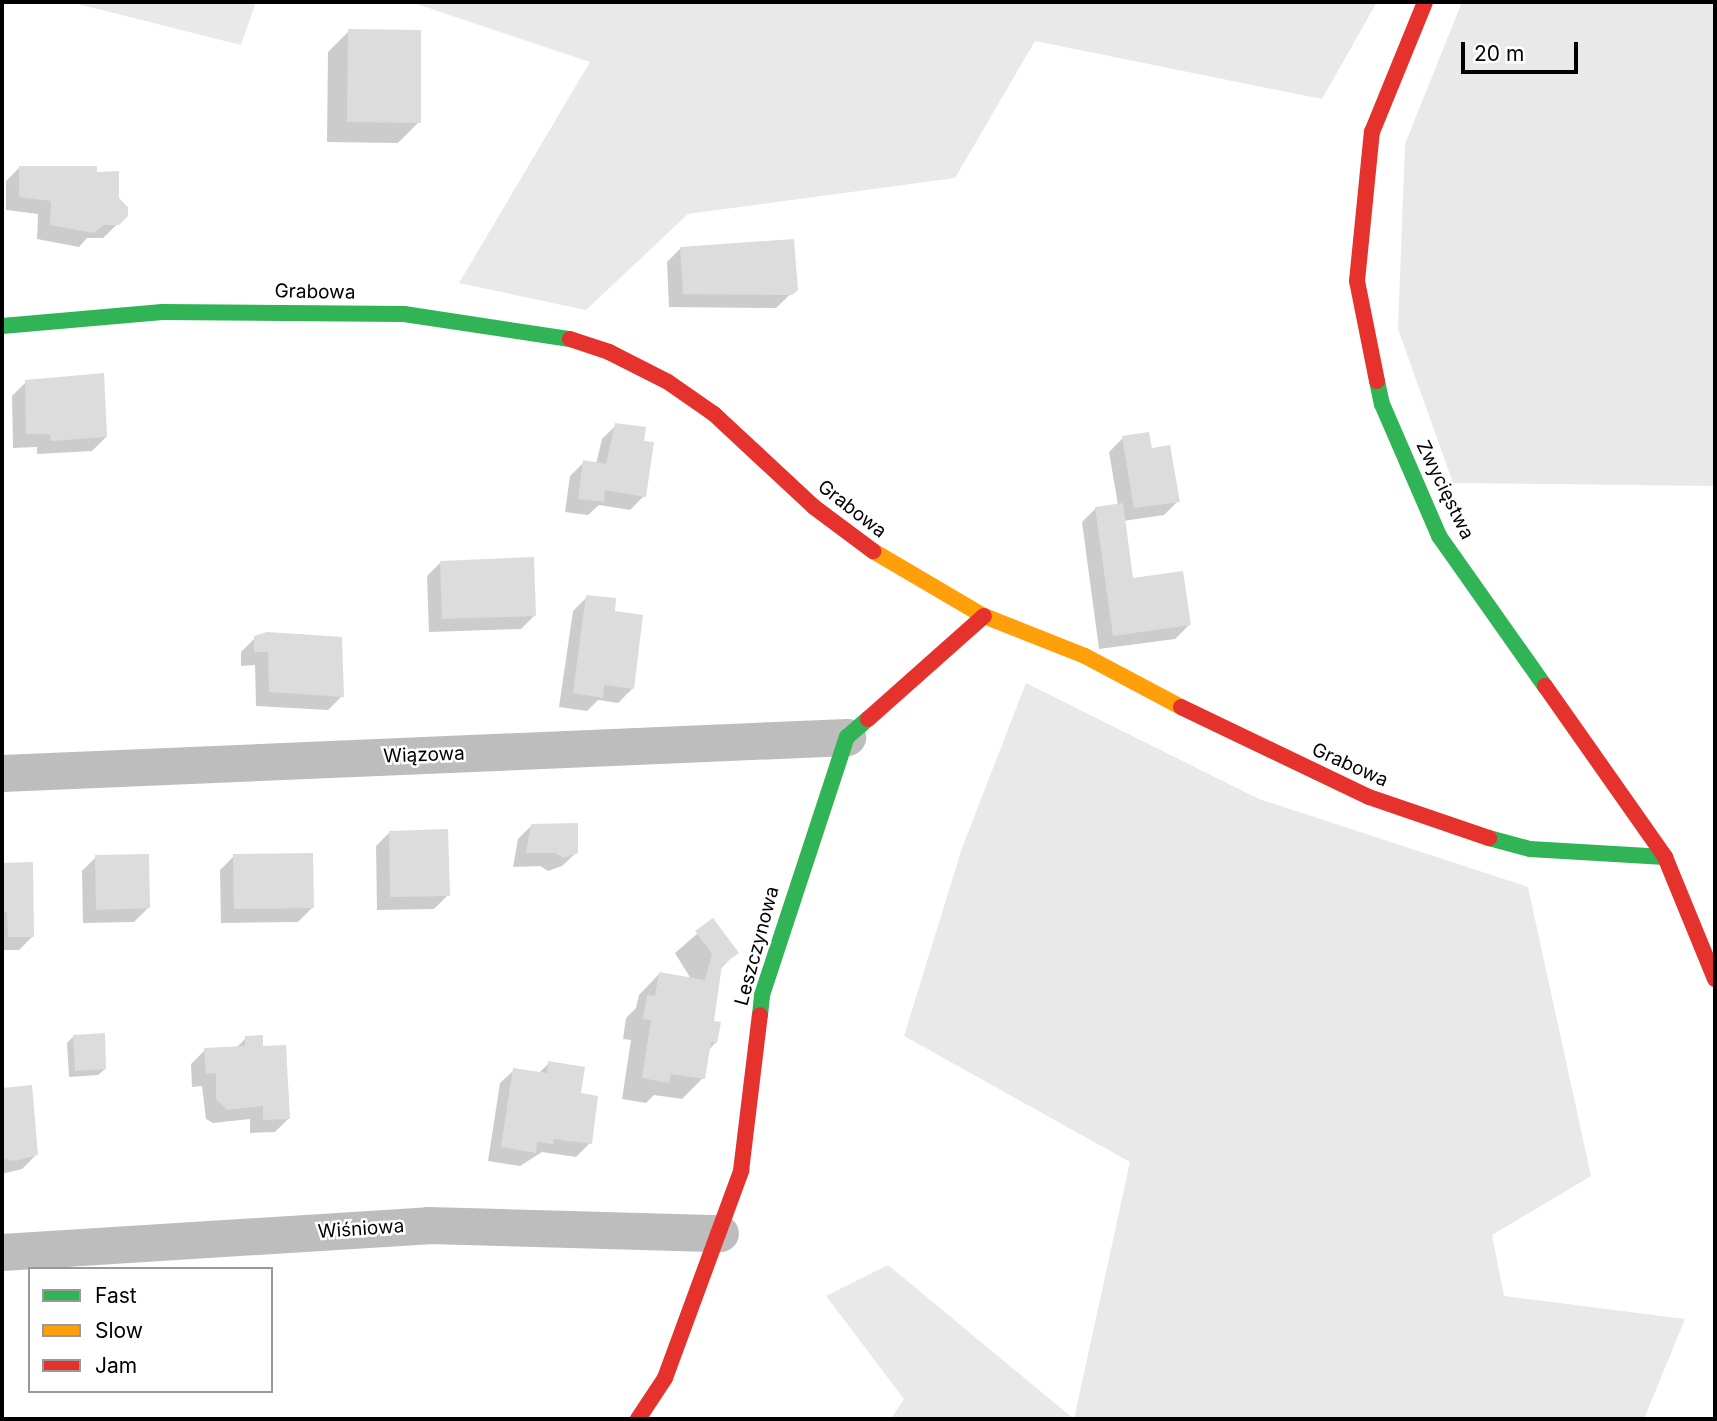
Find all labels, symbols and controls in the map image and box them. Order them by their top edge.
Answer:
scale bar [1465,28,1582,72]
text: 20 m [1474,41,1524,66]
street label: Grabowa [274,280,356,304]
street label: Zwycięstwa [1411,437,1479,543]
street label: Grabowa [813,475,891,543]
street label: Grabowa [1308,738,1392,792]
street label: Wiązowa [383,742,465,768]
street label: Leszczynowa [730,884,784,1008]
street label: Wiśniowa [317,1215,405,1243]
legend [28,1267,273,1393]
text: Fast [95,1283,137,1308]
text: Slow [95,1318,143,1343]
text: Jam [95,1353,137,1378]

